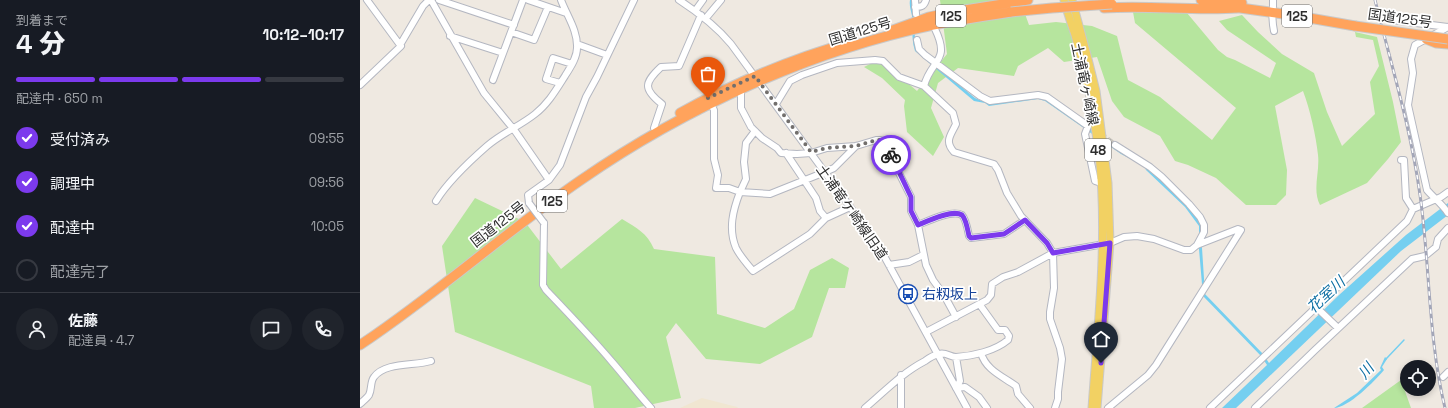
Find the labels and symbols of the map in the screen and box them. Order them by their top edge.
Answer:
road number: 125 [936,5,966,27]
road number: 125 [1282,5,1312,27]
street label: 国道125号 [1367,5,1433,31]
street label: 国道125号 [826,13,894,49]
street label: 土浦竜ヶ崎線 [1067,41,1103,127]
pin [691,57,725,98]
courier [871,135,911,175]
road number: 48 [1085,139,1111,161]
street label: 土浦竜ケ崎線旧道 [813,161,891,263]
road number: 125 [537,190,567,212]
street label: 国道125号 [467,197,529,251]
water label: 花室川 [1303,271,1350,317]
bus stop icon: 右籾坂上 [897,283,919,305]
place label: 右籾坂上 [922,285,978,303]
pin [1084,322,1118,363]
water label: 川 [1354,357,1379,383]

